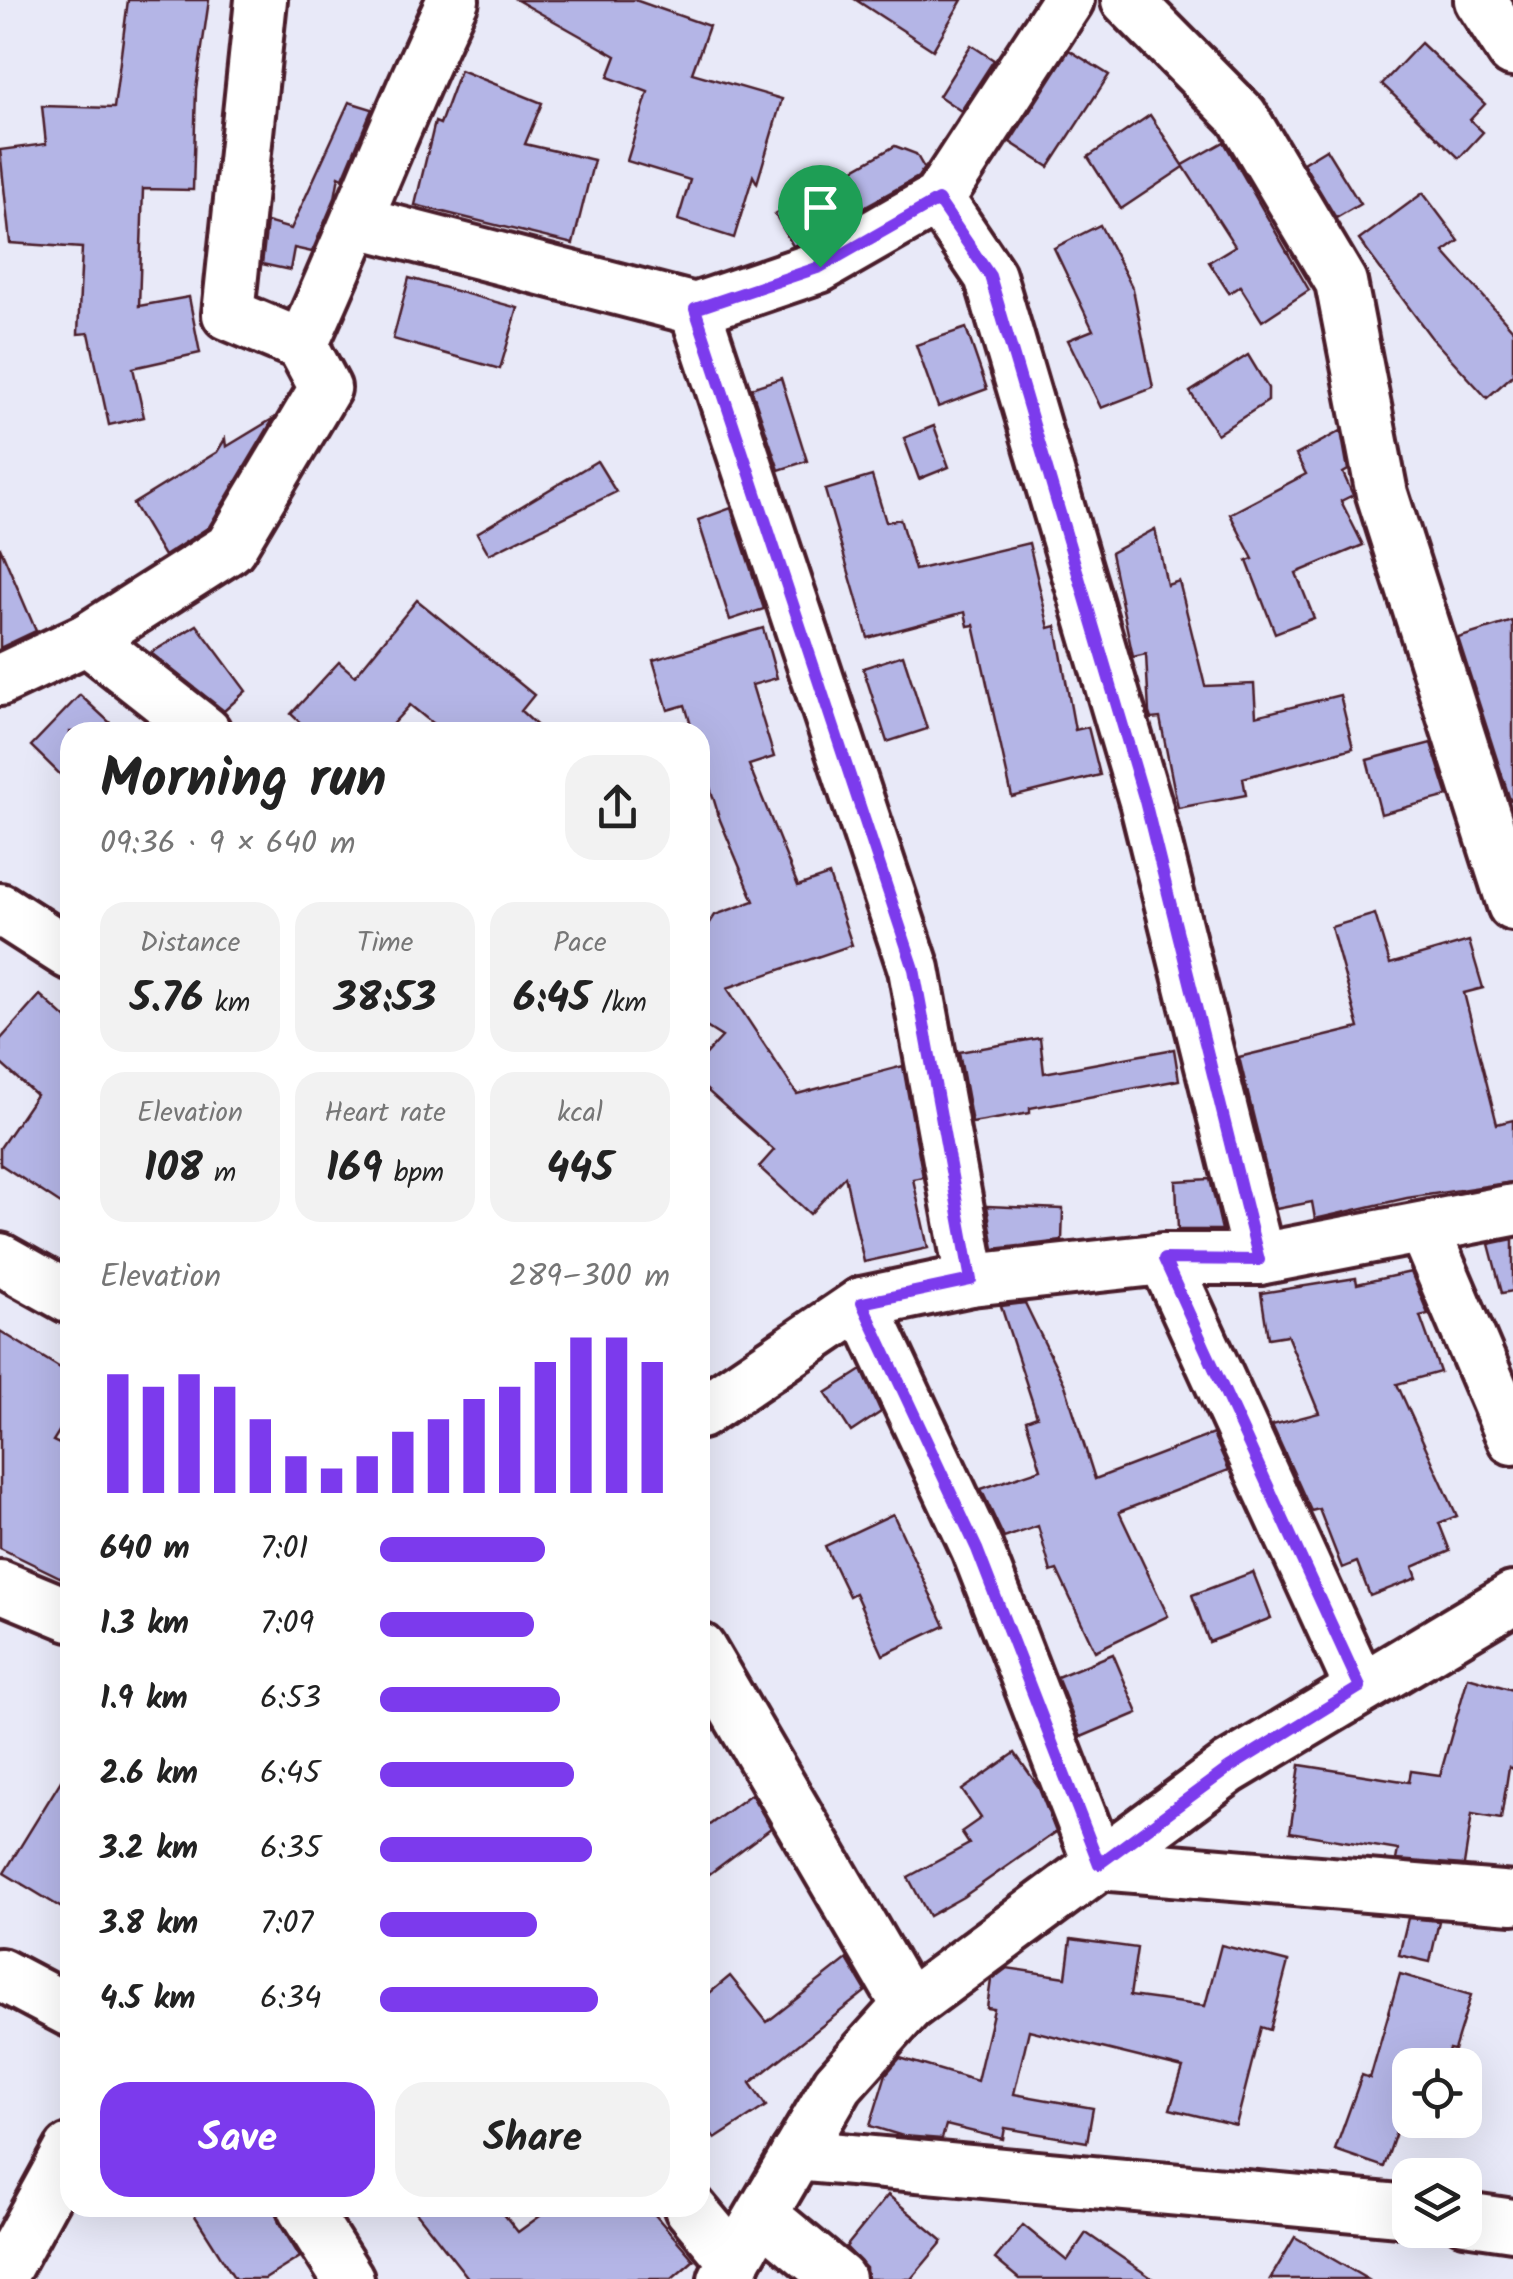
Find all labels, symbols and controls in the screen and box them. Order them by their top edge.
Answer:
pin [778,165,863,268]
icon: arrive [793,180,848,235]
text: Morning run [100,738,387,825]
button: share [565,755,670,860]
text: 09:36 · 9 × 640 m [100,819,355,870]
text: Distance [140,921,240,966]
text: Time [357,921,413,966]
text: Pace [553,921,607,966]
text: 5.76 [130,966,204,1033]
text: 38:53 [334,966,436,1033]
text: 6:45 [513,966,590,1033]
text: km [204,981,250,1026]
text: /km [590,981,647,1026]
text: Elevation [137,1091,243,1136]
text: Heart rate [324,1091,446,1136]
text: kcal [557,1091,603,1136]
text: 108 [144,1136,203,1203]
text: 169 [326,1136,383,1203]
text: 445 [546,1136,614,1203]
text: m [203,1151,236,1196]
text: bpm [383,1151,444,1196]
text: Elevation [100,1252,221,1303]
text: 289–300 m [508,1252,670,1303]
text: 640 m [100,1524,190,1575]
text: 7:01 [260,1524,309,1575]
text: 1.3 km [100,1599,189,1650]
text: 7:09 [260,1599,314,1650]
text: 1.9 km [100,1674,188,1725]
text: 6:53 [260,1674,321,1725]
text: 2.6 km [100,1749,198,1800]
text: 6:45 [260,1749,320,1800]
text: 3.2 km [100,1824,198,1875]
text: 6:35 [260,1824,321,1875]
text: 3.8 km [100,1899,198,1950]
text: 7:07 [260,1899,313,1950]
text: 4.5 km [100,1974,196,2025]
text: 6:34 [260,1974,322,2025]
map controls [1392,2048,1482,2248]
button: locate [1392,2048,1482,2138]
button: Save [100,2082,375,2197]
button: Share [395,2082,670,2197]
button: layers [1392,2158,1482,2248]

